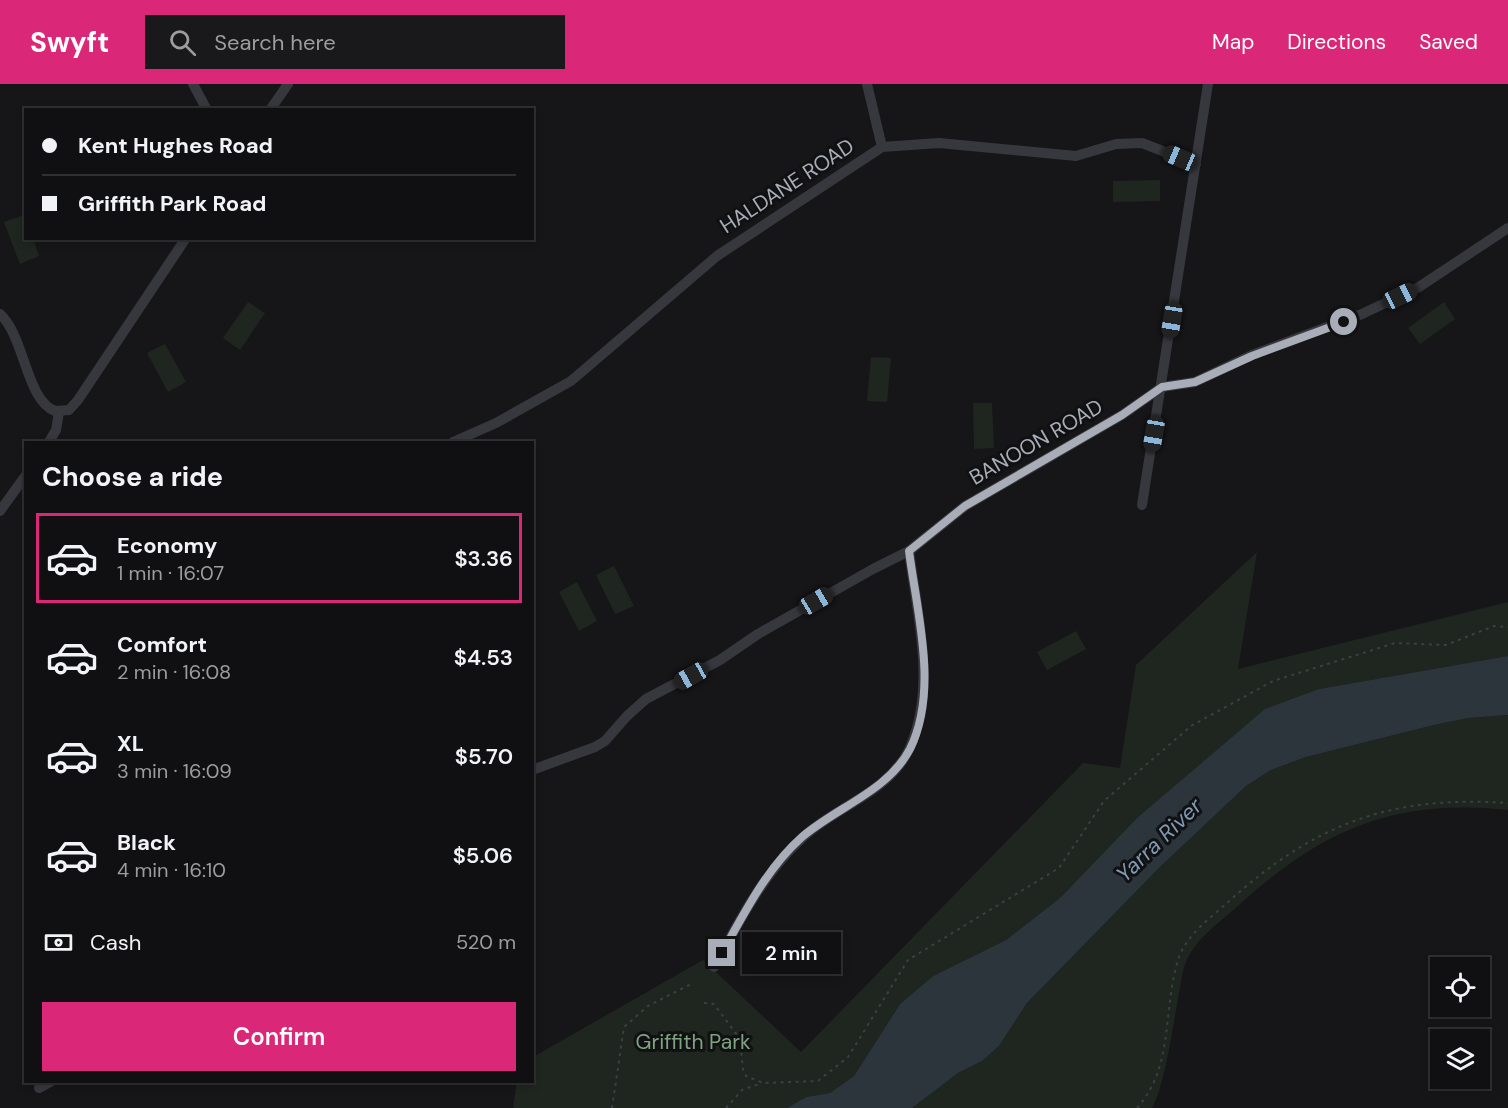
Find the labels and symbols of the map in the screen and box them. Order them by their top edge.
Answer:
street label: HALDANE ROAD [715,132,859,240]
car [1160,143,1200,173]
car [1380,280,1420,312]
car [1160,301,1184,339]
route start [1330,308,1357,335]
street label: BANOON ROAD [964,392,1108,492]
car [1142,415,1166,453]
car [796,584,836,618]
car [671,659,711,693]
water label: Yarra River [1110,791,1209,888]
callout: 2 min [743,932,842,974]
route end [708,939,735,966]
park label: Griffith Park [635,1028,751,1056]

